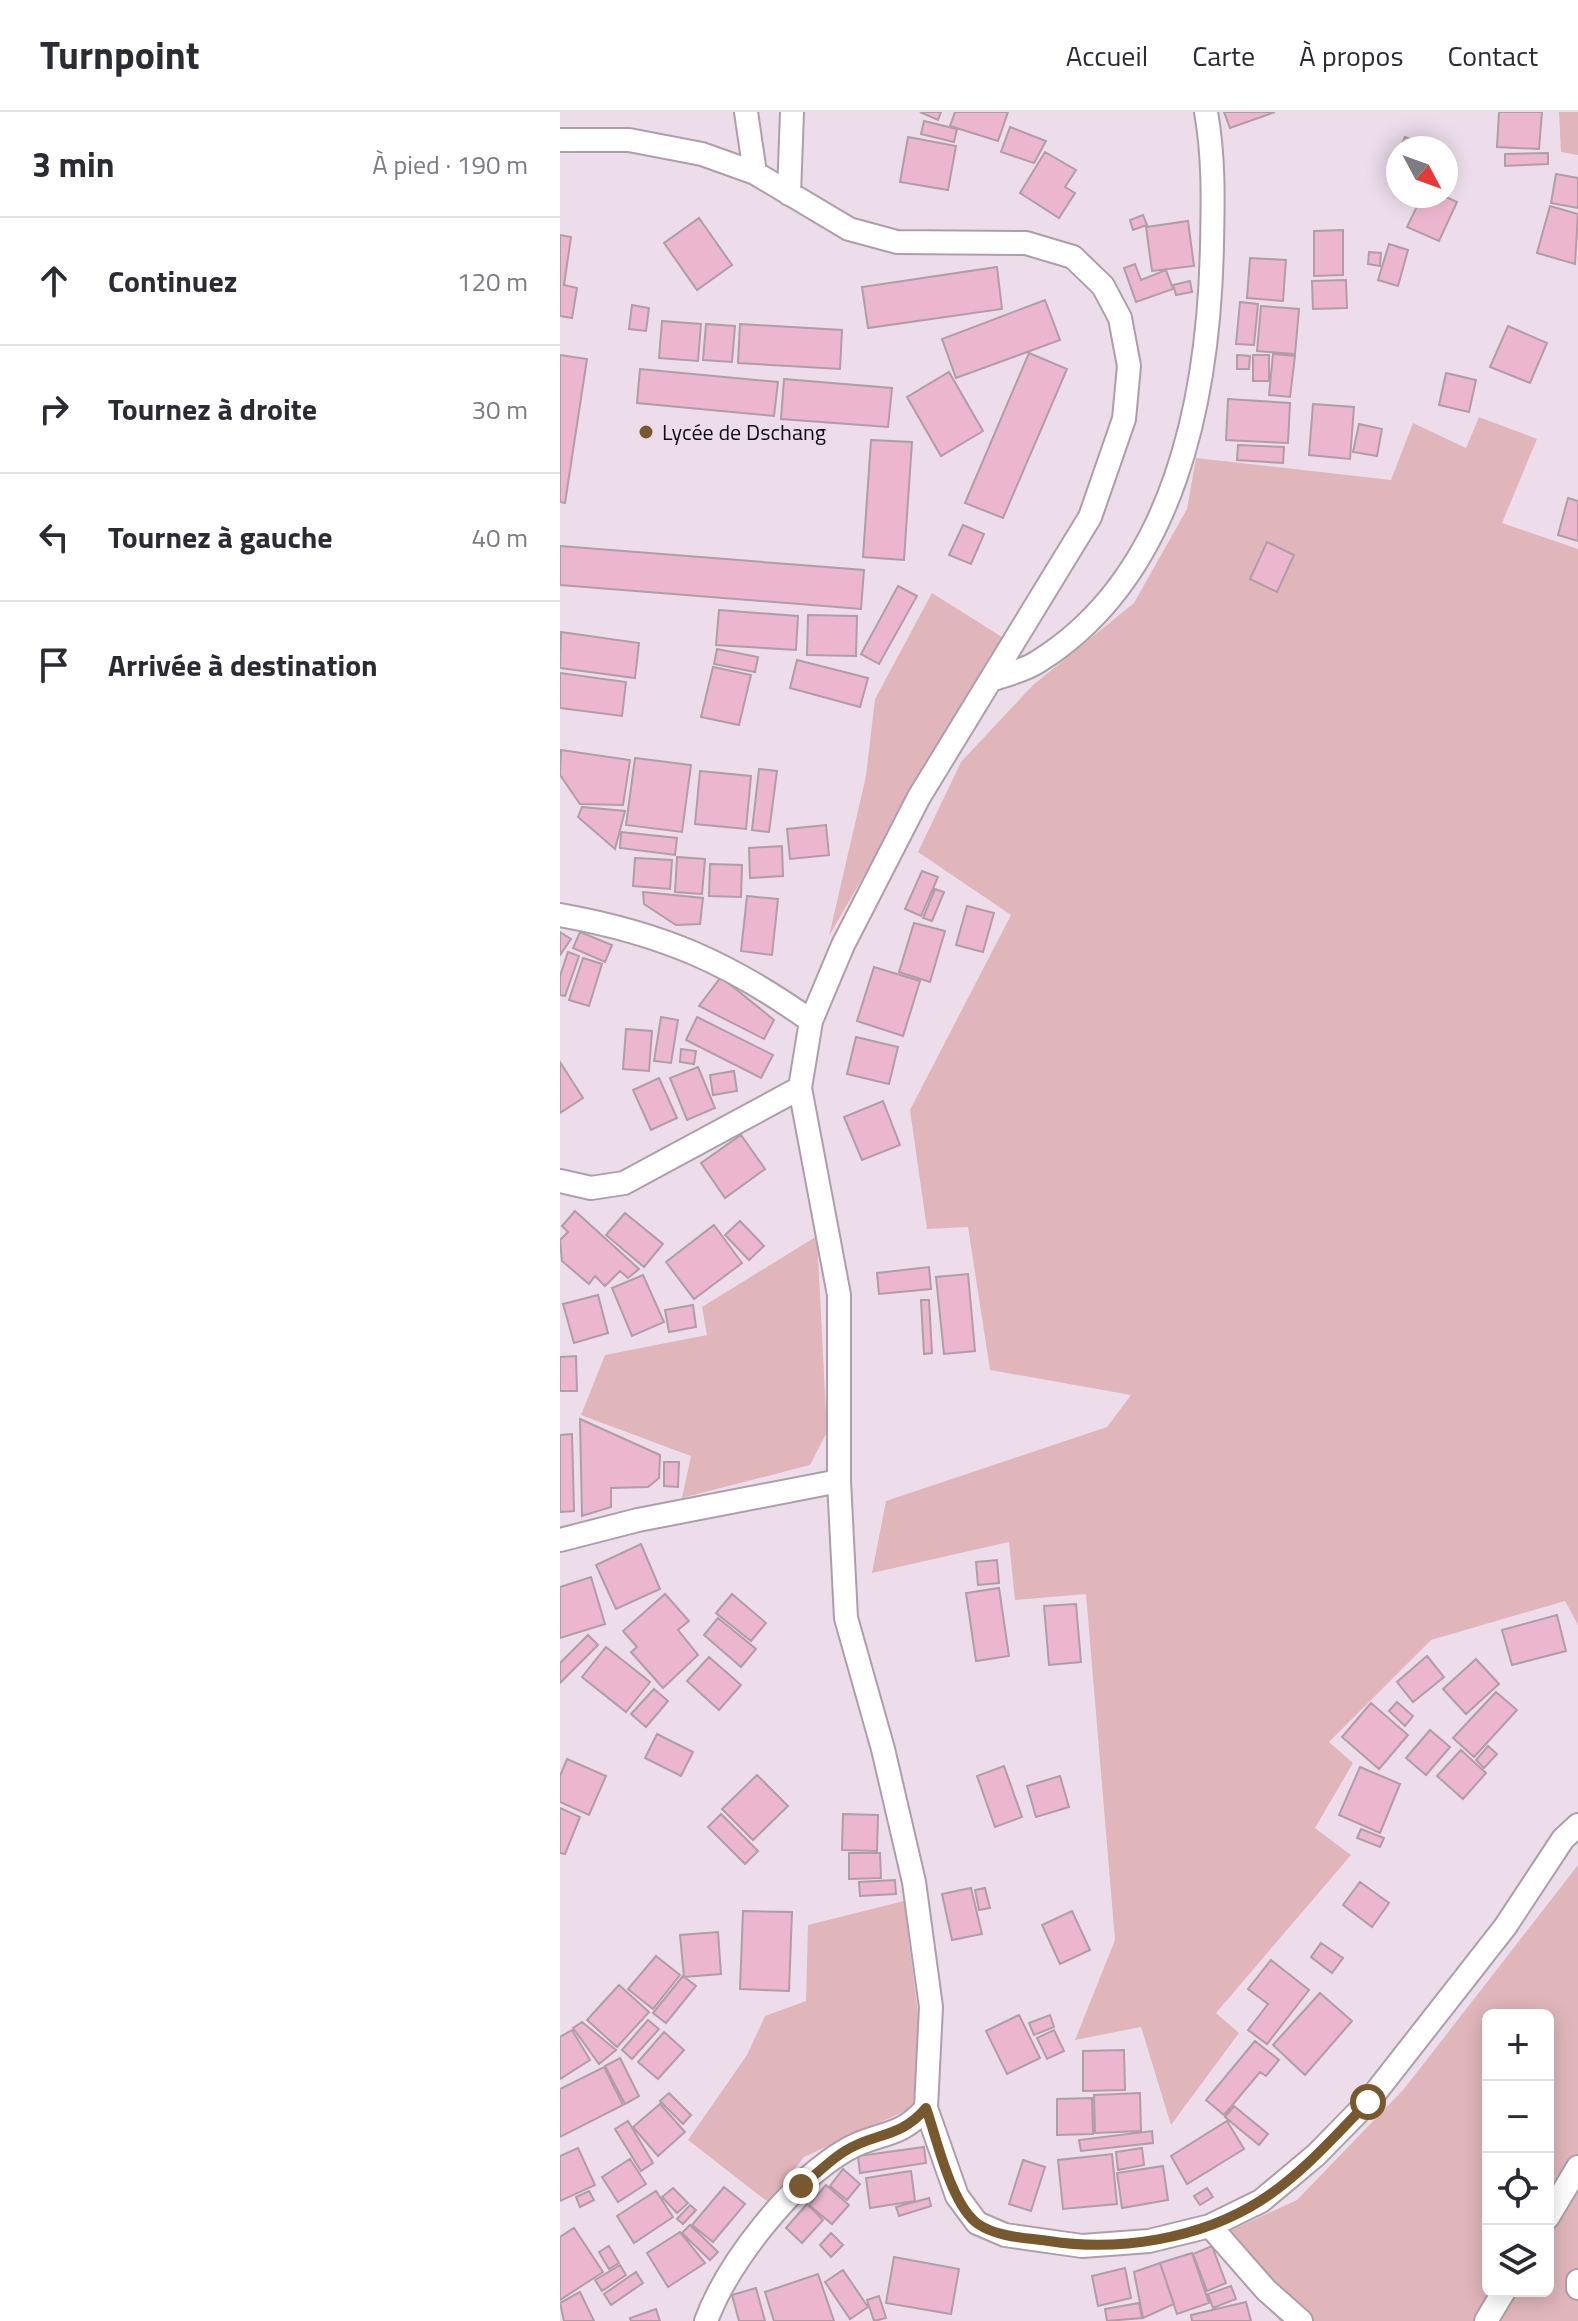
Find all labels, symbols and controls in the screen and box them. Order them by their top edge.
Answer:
text: Turnpoint [40,26,200,84]
text: Accueil [1066,34,1148,77]
text: Carte [1192,34,1255,77]
text: À propos [1299,34,1403,77]
text: Contact [1447,34,1538,77]
north arrow [1386,136,1458,208]
text: 3 min [32,138,115,190]
text: À pied · 190 m [372,145,528,184]
text: Continuez [108,258,237,304]
icon: ahead [32,259,76,303]
text: 120 m [457,262,528,301]
text: Tournez à droite [108,386,317,432]
icon: right [32,387,76,431]
text: 30 m [471,390,528,429]
place label: Lycée de Dschang [662,415,826,449]
marker: Lycée de Dschang [637,423,655,441]
text: Tournez à gauche [108,514,333,560]
icon: left [32,515,76,559]
text: 40 m [471,518,528,557]
text: Arrivée à destination [108,642,378,688]
icon: arrive [32,643,76,687]
map controls [1482,2009,1554,2297]
button: + [1482,2009,1554,2081]
button: − [1482,2081,1554,2153]
route start [1350,2084,1386,2120]
button: locate [1482,2153,1554,2225]
route end [783,2168,819,2204]
button: layers [1482,2225,1554,2297]

